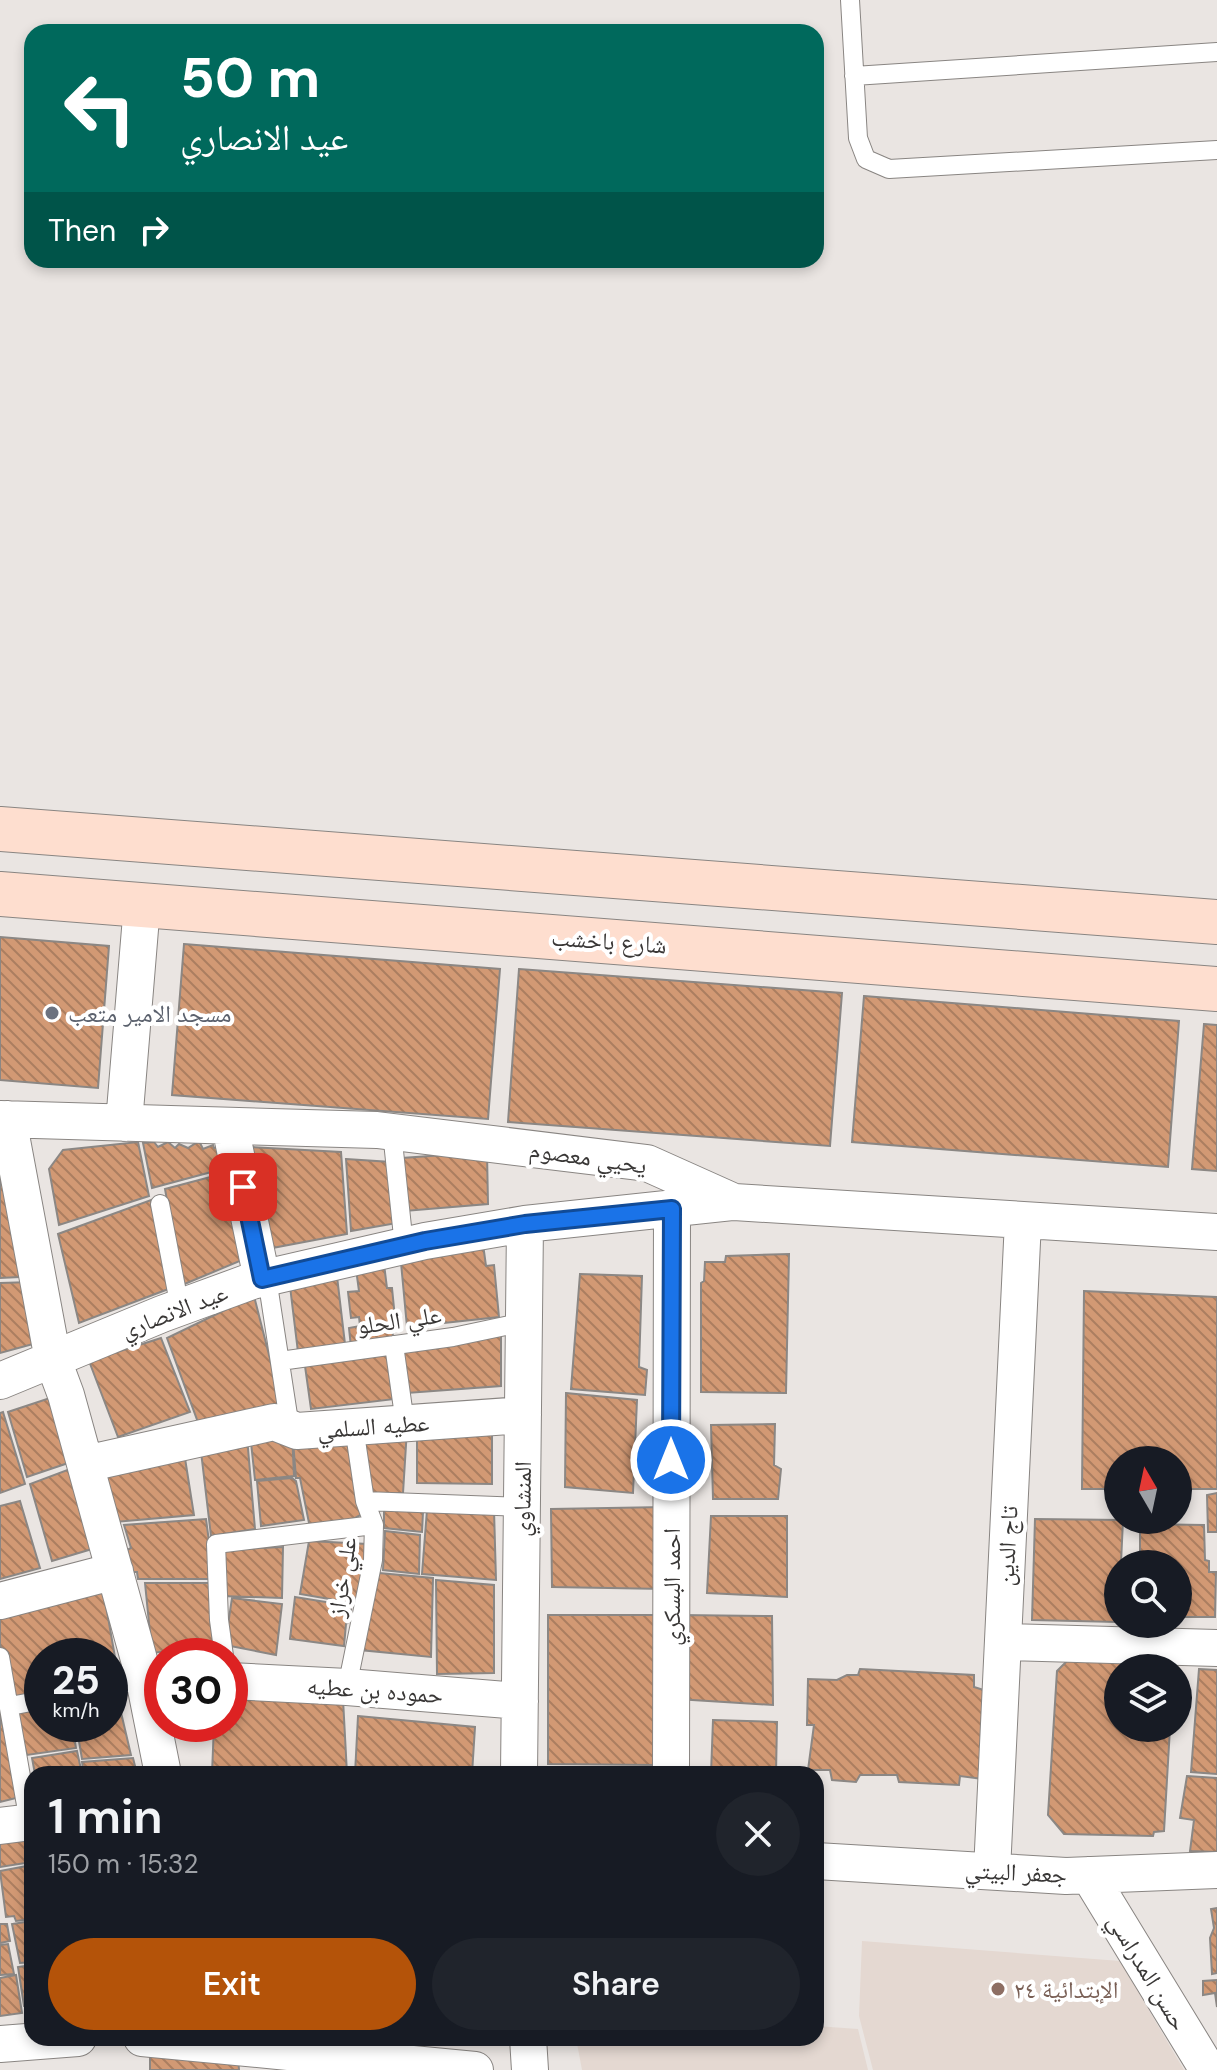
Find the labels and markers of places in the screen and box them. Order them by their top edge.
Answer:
place label: مسجد الامير متعب [68,998,232,1029]
marker: مسجد الامير متعب [43,1004,61,1022]
pin [209,1153,277,1221]
place label: الإبتدائية ٢٤ [1014,1974,1119,2005]
marker: الإبتدائية ٢٤ [989,1980,1007,1998]

